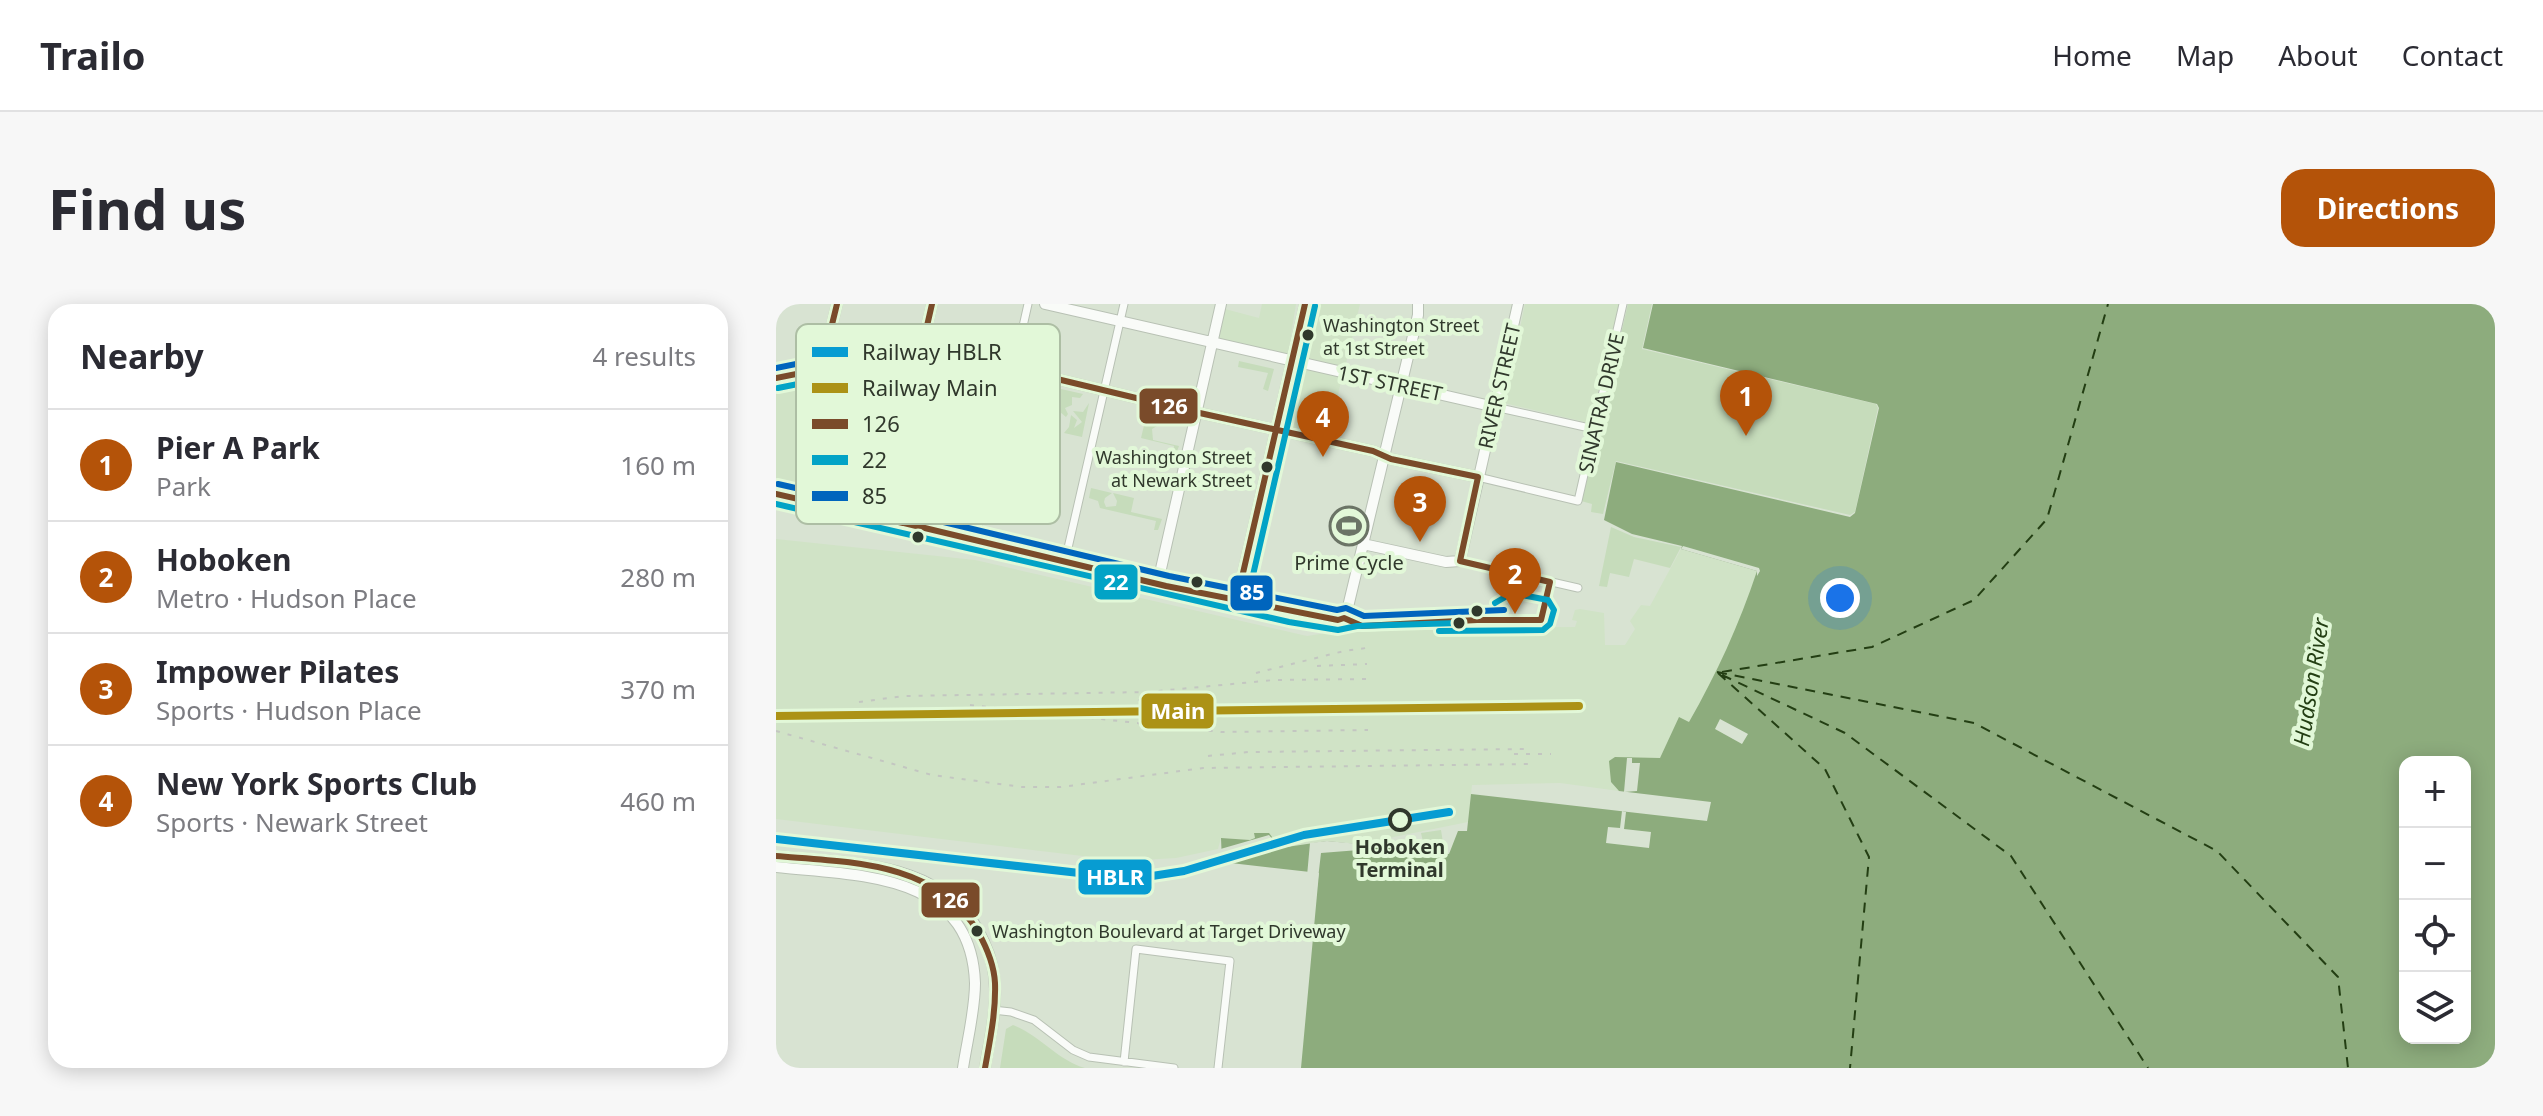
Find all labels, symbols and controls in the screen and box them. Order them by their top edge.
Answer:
text: Trailo [40,29,145,81]
text: Home [2052,36,2132,74]
text: Map [2176,36,2234,74]
text: About [2278,36,2358,74]
text: Contact [2402,36,2503,74]
button: Directions [2281,169,2495,247]
text: Find us [48,170,246,246]
place label: Washington Street at 1st Street [1323,313,1480,360]
street label: RIVER STREET [1471,321,1527,451]
legend [796,324,1060,524]
marker: Washington Street at 1st Street [1300,327,1316,343]
street label: SINATRA DRIVE [1572,330,1630,476]
text: Nearby [80,333,204,379]
text: Railway HBLR [862,336,1002,366]
text: 4 results [592,338,696,374]
street label: 1ST STREET [1335,359,1445,407]
pin: 1 [1720,370,1772,436]
text: Railway Main [862,372,998,402]
line badge: 126 [1138,387,1199,425]
text: 126 [1150,390,1188,420]
pin: 4 [1297,391,1349,457]
text: 126 [862,408,900,438]
text: Pier A Park [156,427,320,468]
text: 22 [862,444,887,474]
place label: Washington Street at Newark Street [1095,445,1252,492]
text: 1 [99,447,113,483]
text: 160 m [620,447,696,483]
marker: Washington Street at Newark Street [1259,459,1275,475]
text: Park [156,468,211,504]
pin: 3 [1394,476,1446,542]
text: 85 [862,480,887,510]
sports icon: Prime Cycle [1328,505,1370,547]
unlabelled marker [910,529,926,545]
text: Hoboken [156,539,291,580]
pin: 2 [1489,548,1541,614]
place label: Prime Cycle [1294,549,1404,576]
text: 2 [99,559,113,595]
text: 280 m [620,559,696,595]
line badge: 22 [1093,563,1139,601]
text: 22 [1103,566,1129,596]
unlabelled marker [1189,574,1205,590]
line badge: 85 [1229,574,1274,612]
text: 85 [1239,576,1265,606]
your location [1820,578,1860,618]
text: Metro · Hudson Place [156,580,417,616]
unlabelled marker [1469,603,1485,619]
unlabelled marker [1451,615,1467,631]
water label: Hudson River [2285,615,2335,748]
text: Impower Pilates [156,651,399,692]
text: 3 [99,671,113,707]
text: 370 m [620,671,696,707]
text: Sports · Hudson Place [156,692,422,728]
line badge: Main [1140,692,1215,730]
text: Main [1151,695,1205,725]
map controls [2399,756,2471,1044]
button: + [2399,756,2471,828]
text: New York Sports Club [156,763,477,804]
text: 4 [99,783,113,819]
text: 460 m [620,783,696,819]
text: Sports · Newark Street [156,804,428,840]
marker: Hoboken Terminal [1389,809,1411,831]
button: − [2399,828,2471,900]
place label: Hoboken Terminal [1355,833,1445,883]
line badge: HBLR [1077,858,1153,896]
text: HBLR [1086,861,1145,891]
line badge: 126 [920,881,981,919]
text: 126 [931,884,969,914]
button: locate [2399,900,2471,972]
place label: Washington Boulevard at Target Driveway [992,919,1346,943]
marker: Washington Boulevard at Target Driveway [969,923,985,939]
button: layers [2399,972,2471,1044]

